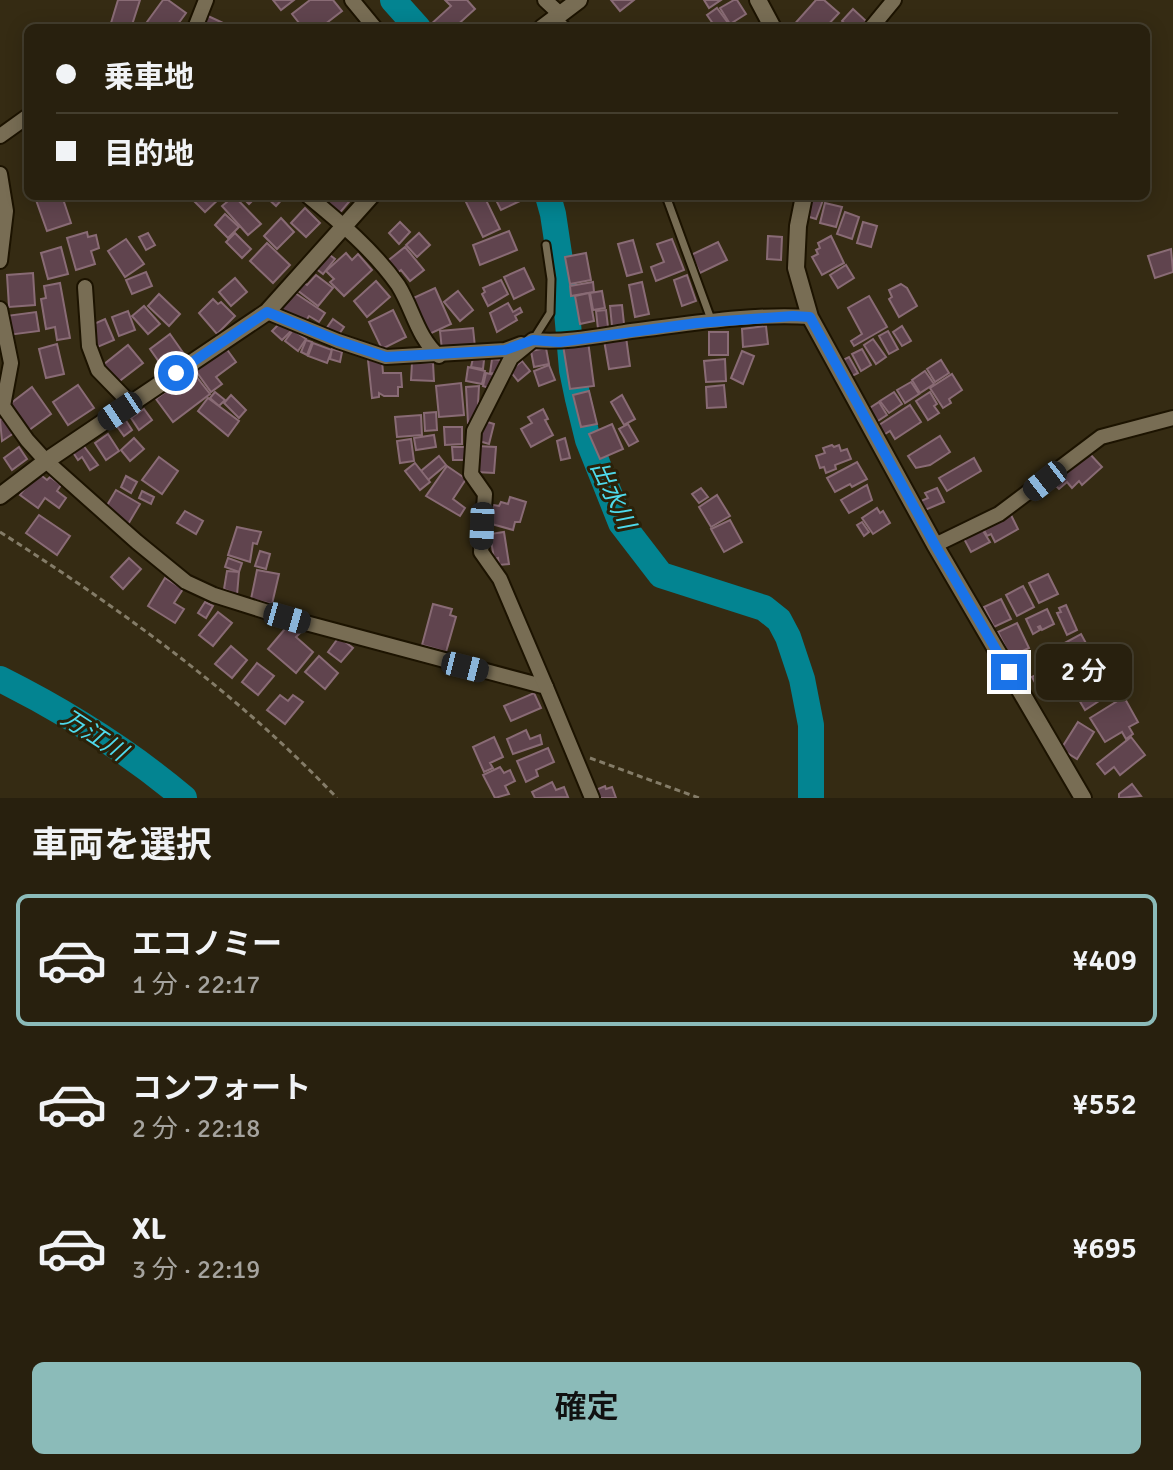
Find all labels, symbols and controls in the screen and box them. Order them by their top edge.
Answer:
text: 乗車地 [104,59,194,96]
text: 目的地 [104,136,194,173]
route start [158,355,194,391]
car [93,388,147,434]
water label: 出水川 [584,456,643,537]
car [1019,457,1071,505]
car [469,502,495,550]
car [261,600,313,636]
callout: 2 分 [1037,644,1133,700]
car [439,650,491,684]
route end [991,654,1027,690]
text: 2 分 [1061,656,1107,688]
water label: 万江川 [56,703,135,769]
text: 車両を選択 [32,823,212,868]
icon: car [36,924,108,996]
text: エコノミー [132,926,282,963]
text: ¥409 [1072,942,1137,979]
text: 1 分 · 22:17 [132,969,260,1001]
icon: car [36,1068,108,1140]
text: コンフォート [132,1070,311,1107]
text: ¥552 [1072,1086,1137,1123]
text: 2 分 · 22:18 [132,1113,260,1145]
text: XL [132,1211,166,1248]
icon: car [36,1212,108,1284]
text: ¥695 [1072,1230,1137,1267]
text: 3 分 · 22:19 [132,1254,260,1286]
button: 確定 [32,1362,1141,1454]

